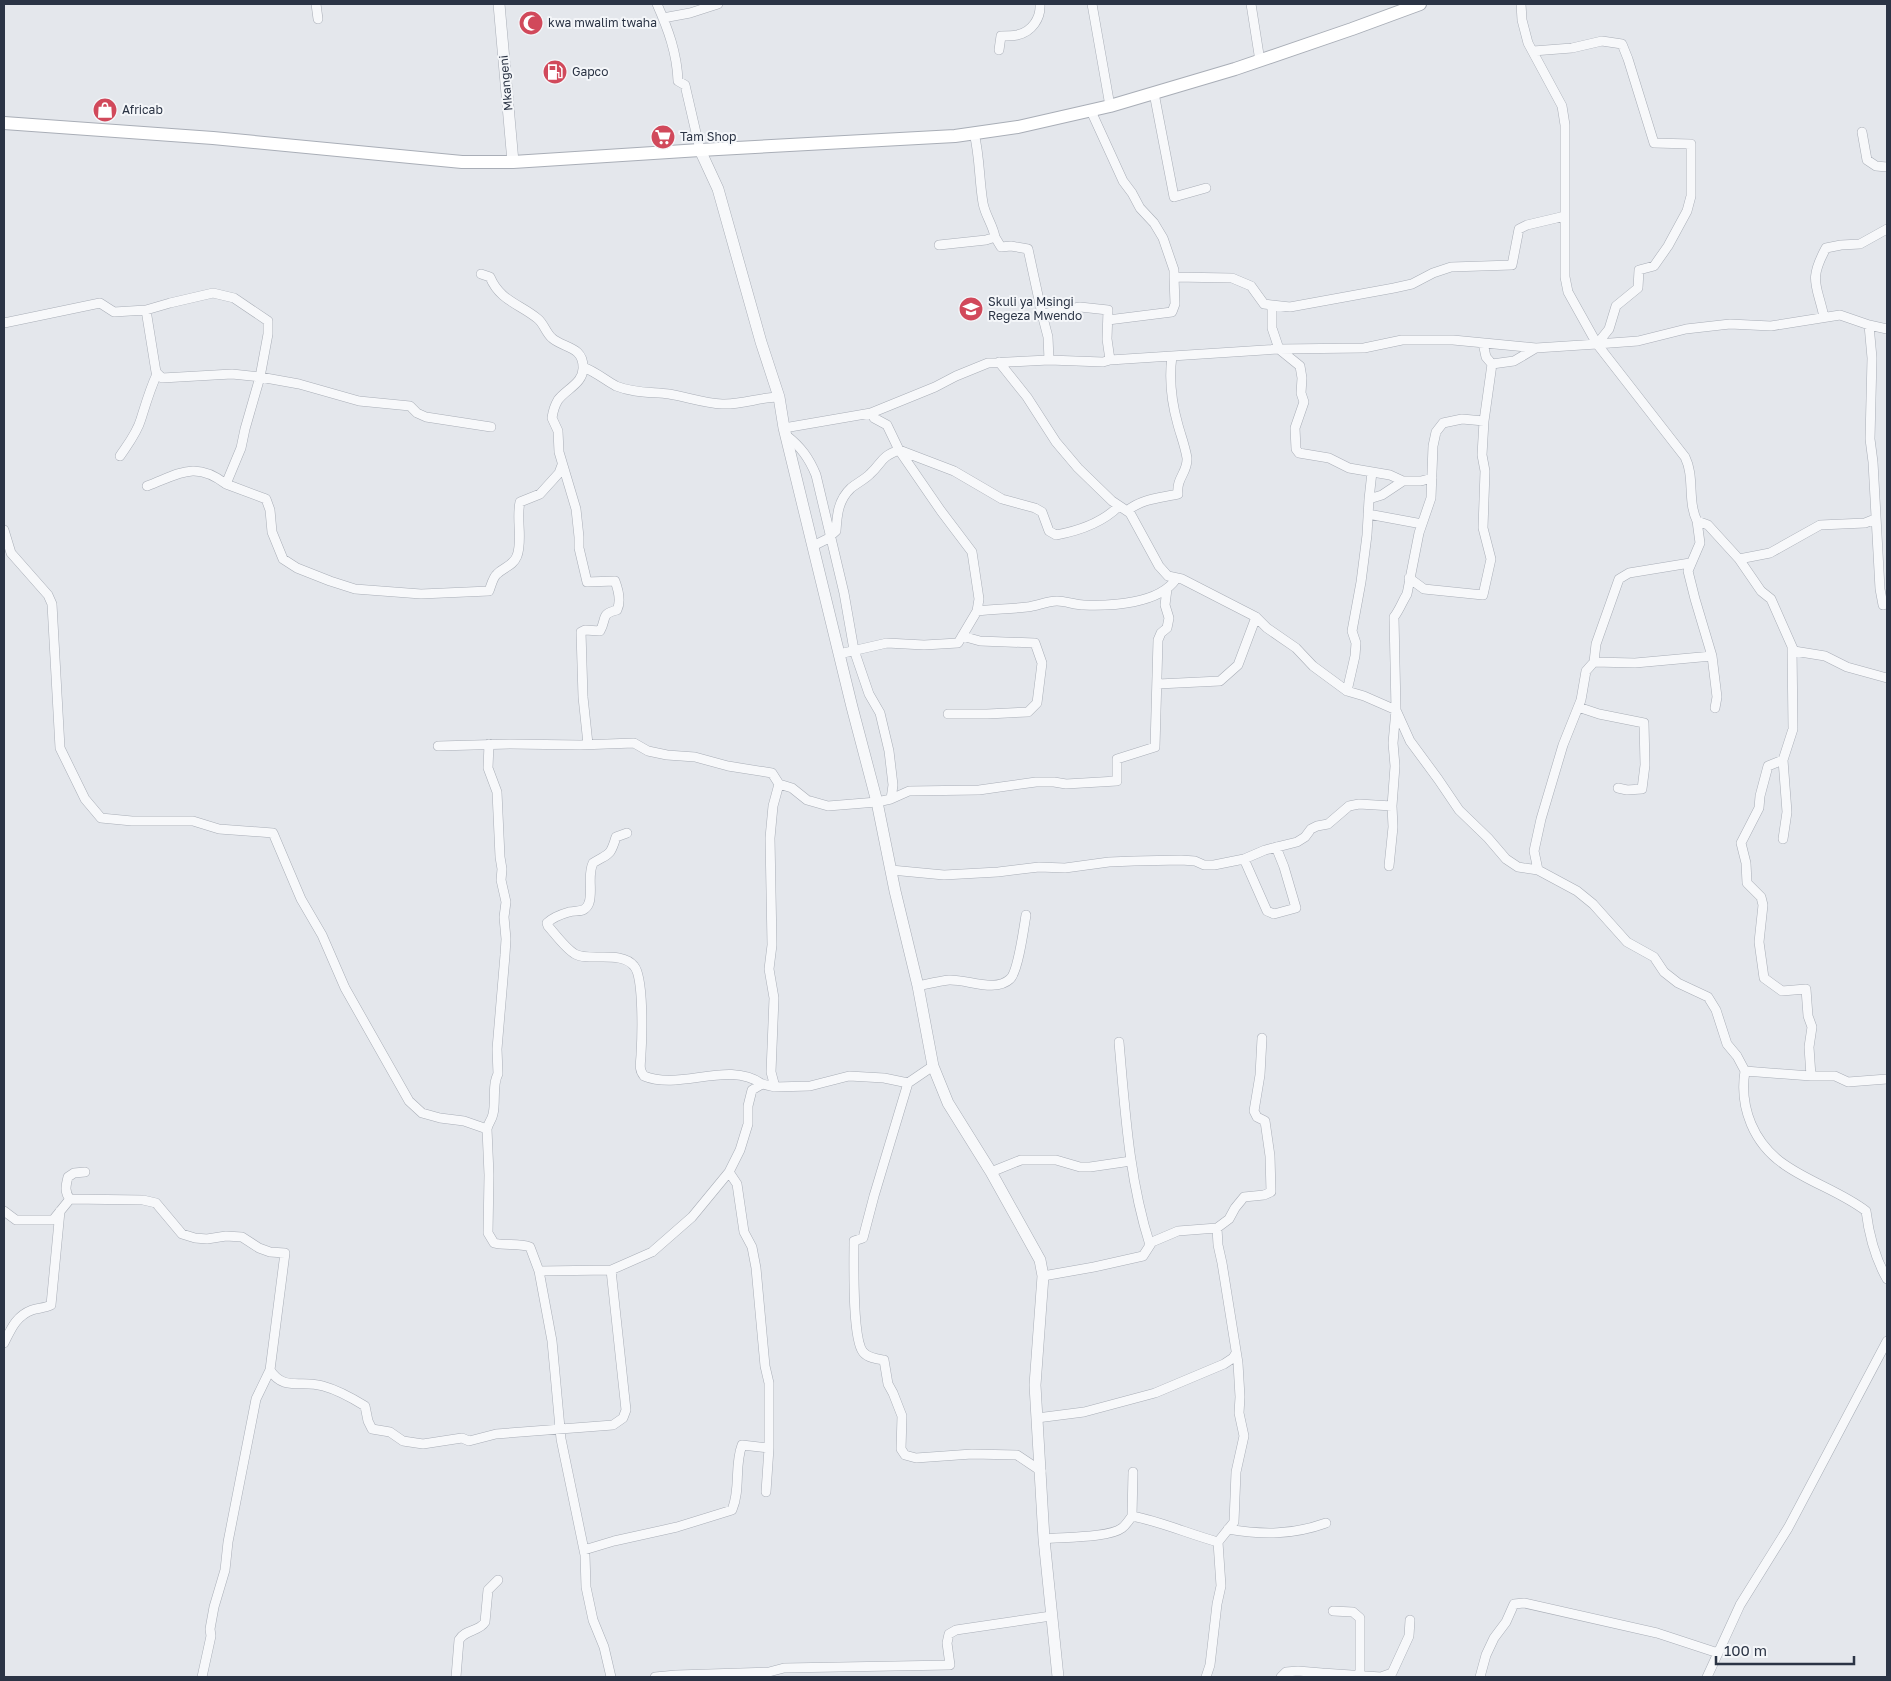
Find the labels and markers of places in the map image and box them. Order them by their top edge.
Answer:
mosque icon: kwa mwalim twaha [518,10,544,36]
place label: kwa mwalim twaha [548,15,657,30]
fuel station icon: Gapco [542,59,568,85]
place label: Gapco [572,64,608,79]
shop icon: Africab [92,97,118,123]
place label: Africab [122,102,163,117]
supermarket icon: Tam Shop [650,124,676,150]
place label: Tam Shop [680,129,736,144]
place label: Skuli ya Msingi Regeza Mwendo [988,294,1082,323]
school or university icon: Skuli ya Msingi Regeza Mwendo [958,296,984,322]

